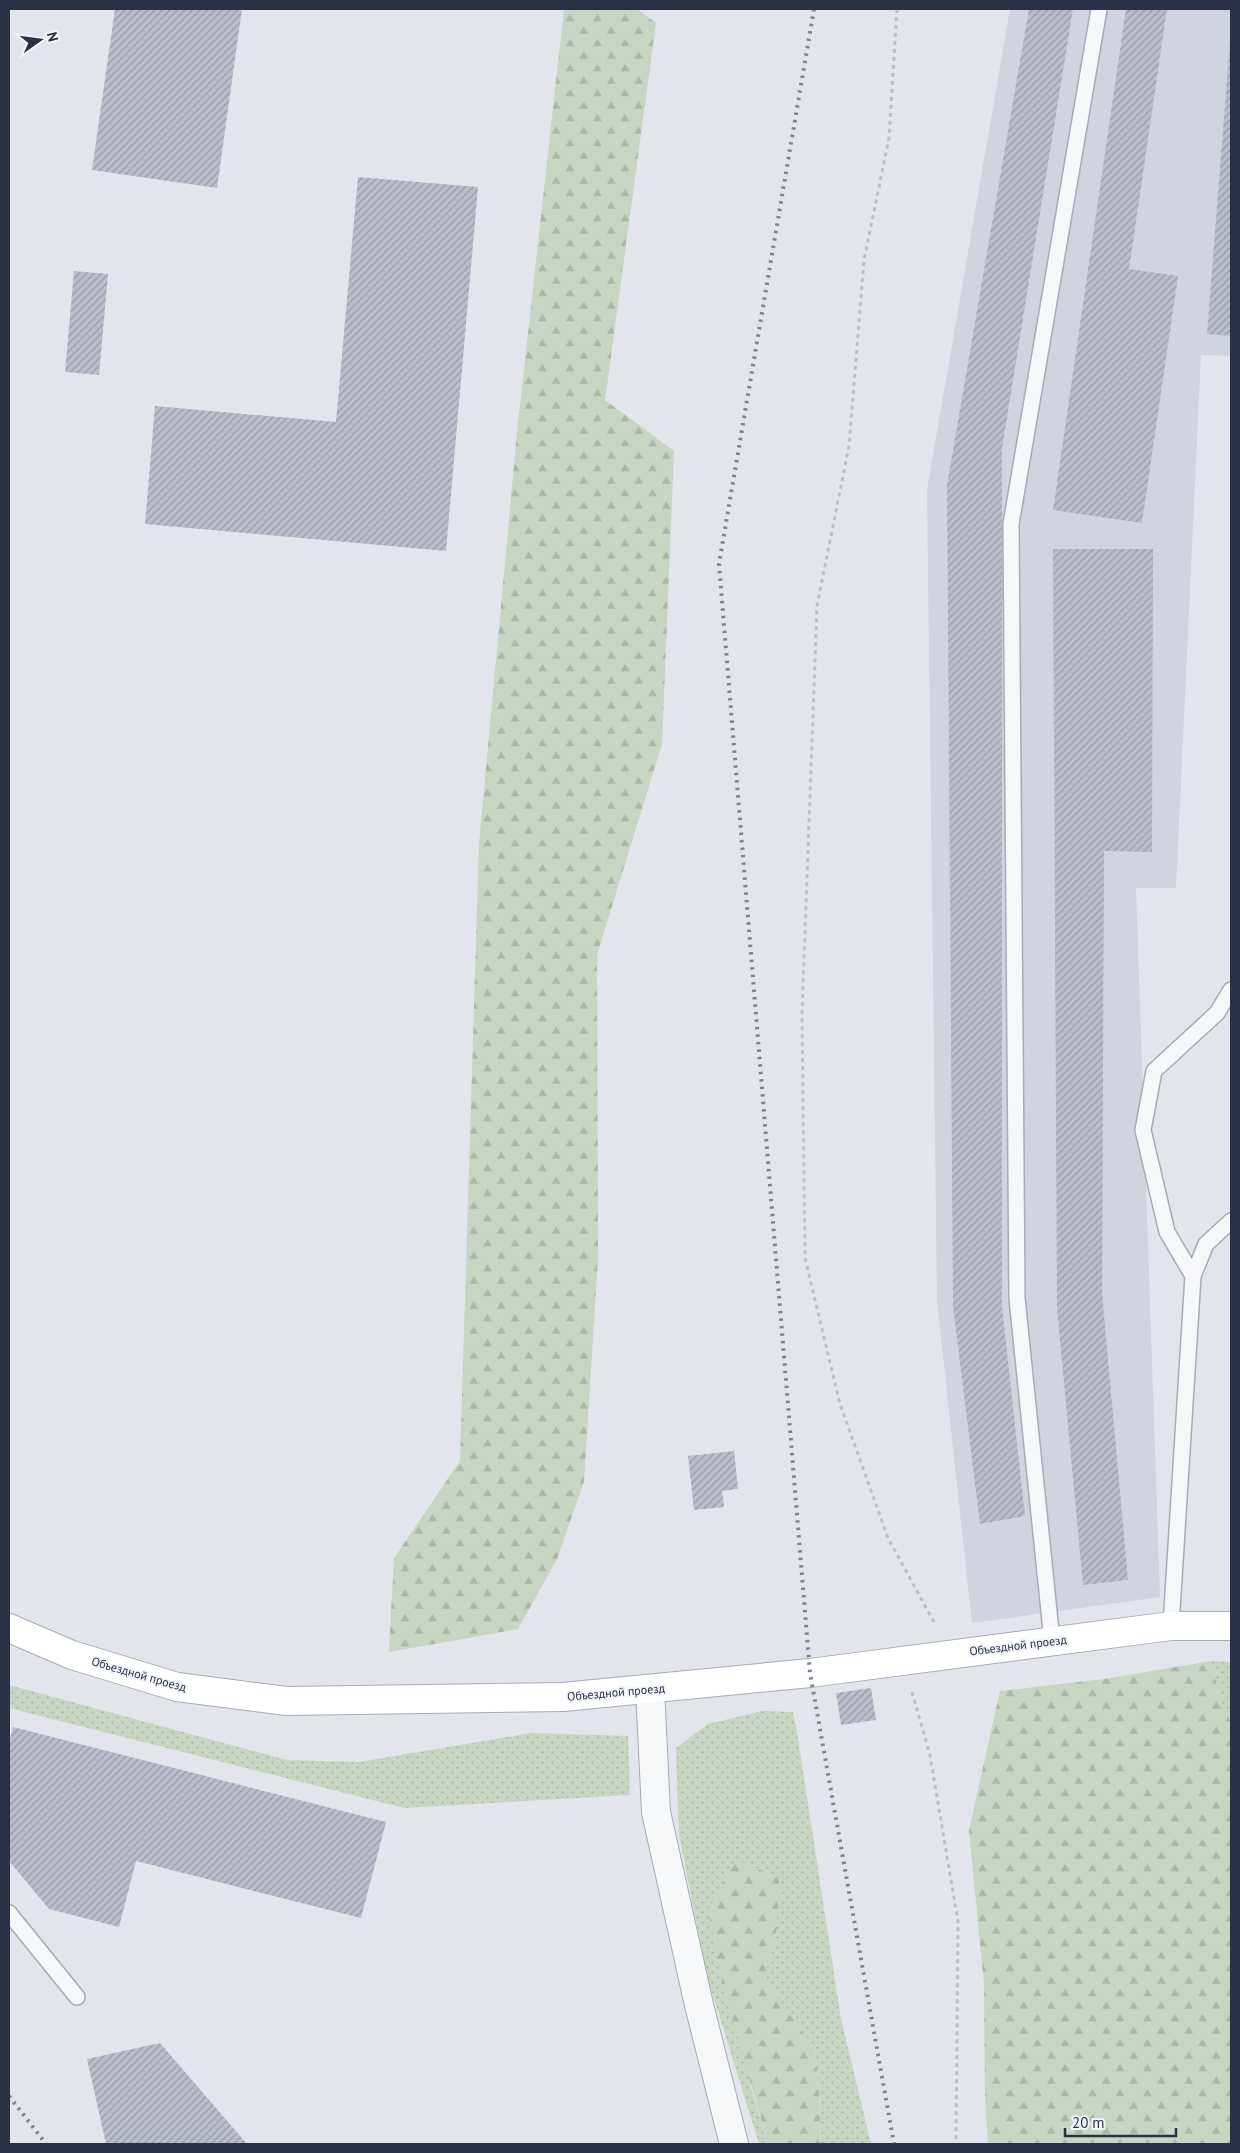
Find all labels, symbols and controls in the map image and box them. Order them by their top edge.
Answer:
north arrow [15,15,65,65]
text: N [43,30,62,43]
street label: Объездной проезд [968,1632,1068,1658]
street label: Объездной проезд [90,1653,189,1695]
street label: Объездной проезд [567,1680,666,1704]
scale bar [1065,2106,1176,2138]
text: 20 m [1072,2113,1105,2132]

